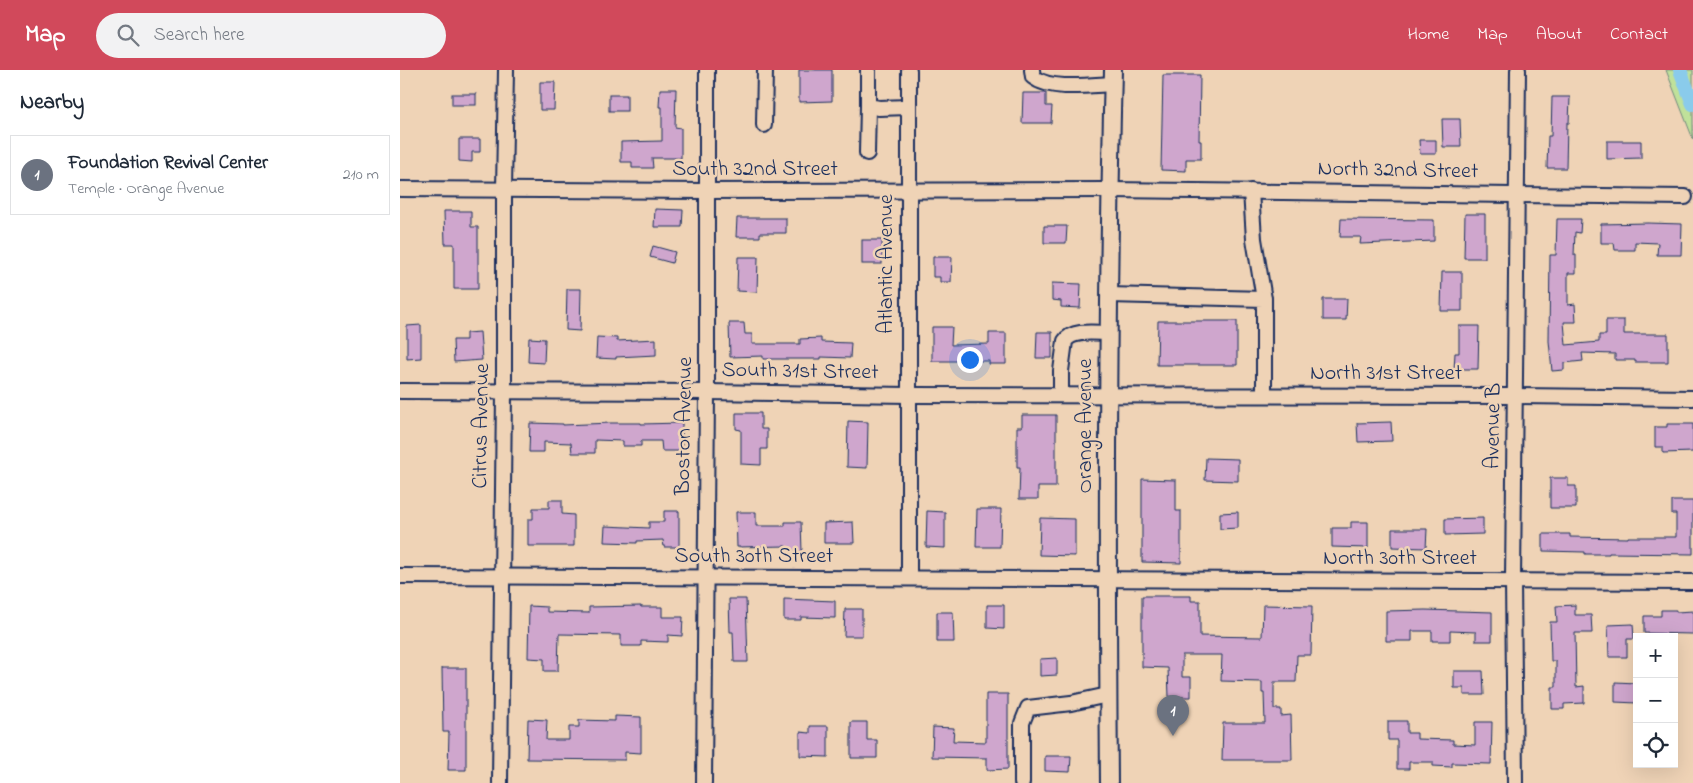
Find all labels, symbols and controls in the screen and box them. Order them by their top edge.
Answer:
search box [96,13,446,58]
text: Map [25,18,66,53]
icon: search [114,21,142,49]
text: Search here [154,22,245,49]
text: Home [1408,22,1449,48]
text: Map [1477,22,1508,48]
text: About [1536,22,1582,48]
text: Contact [1610,22,1668,48]
text: Nearby [20,88,84,118]
text: Foundation Revival Center [68,150,268,177]
street label: South 32nd Street [672,154,838,186]
street label: North 32nd Street [1317,154,1479,188]
text: 1 [34,163,40,187]
text: 210 m [343,163,379,187]
text: Temple · Orange Avenue [68,177,224,201]
street label: Atlantic Avenue [871,194,903,334]
your location [957,347,983,373]
street label: South 31st Street [721,355,879,389]
street label: Boston Avenue [668,356,702,496]
street label: Orange Avenue [1070,358,1103,494]
street label: North 31st Street [1310,358,1463,390]
street label: Citrus Avenue [465,363,499,489]
street label: Avenue B [1477,382,1511,469]
street label: South 30th Street [675,541,834,573]
street label: North 30th Street [1323,543,1478,575]
map controls [1633,633,1678,768]
button: + [1633,633,1678,678]
button: − [1633,678,1678,723]
pin: 1 [1157,695,1189,736]
button: locate [1633,723,1678,768]

